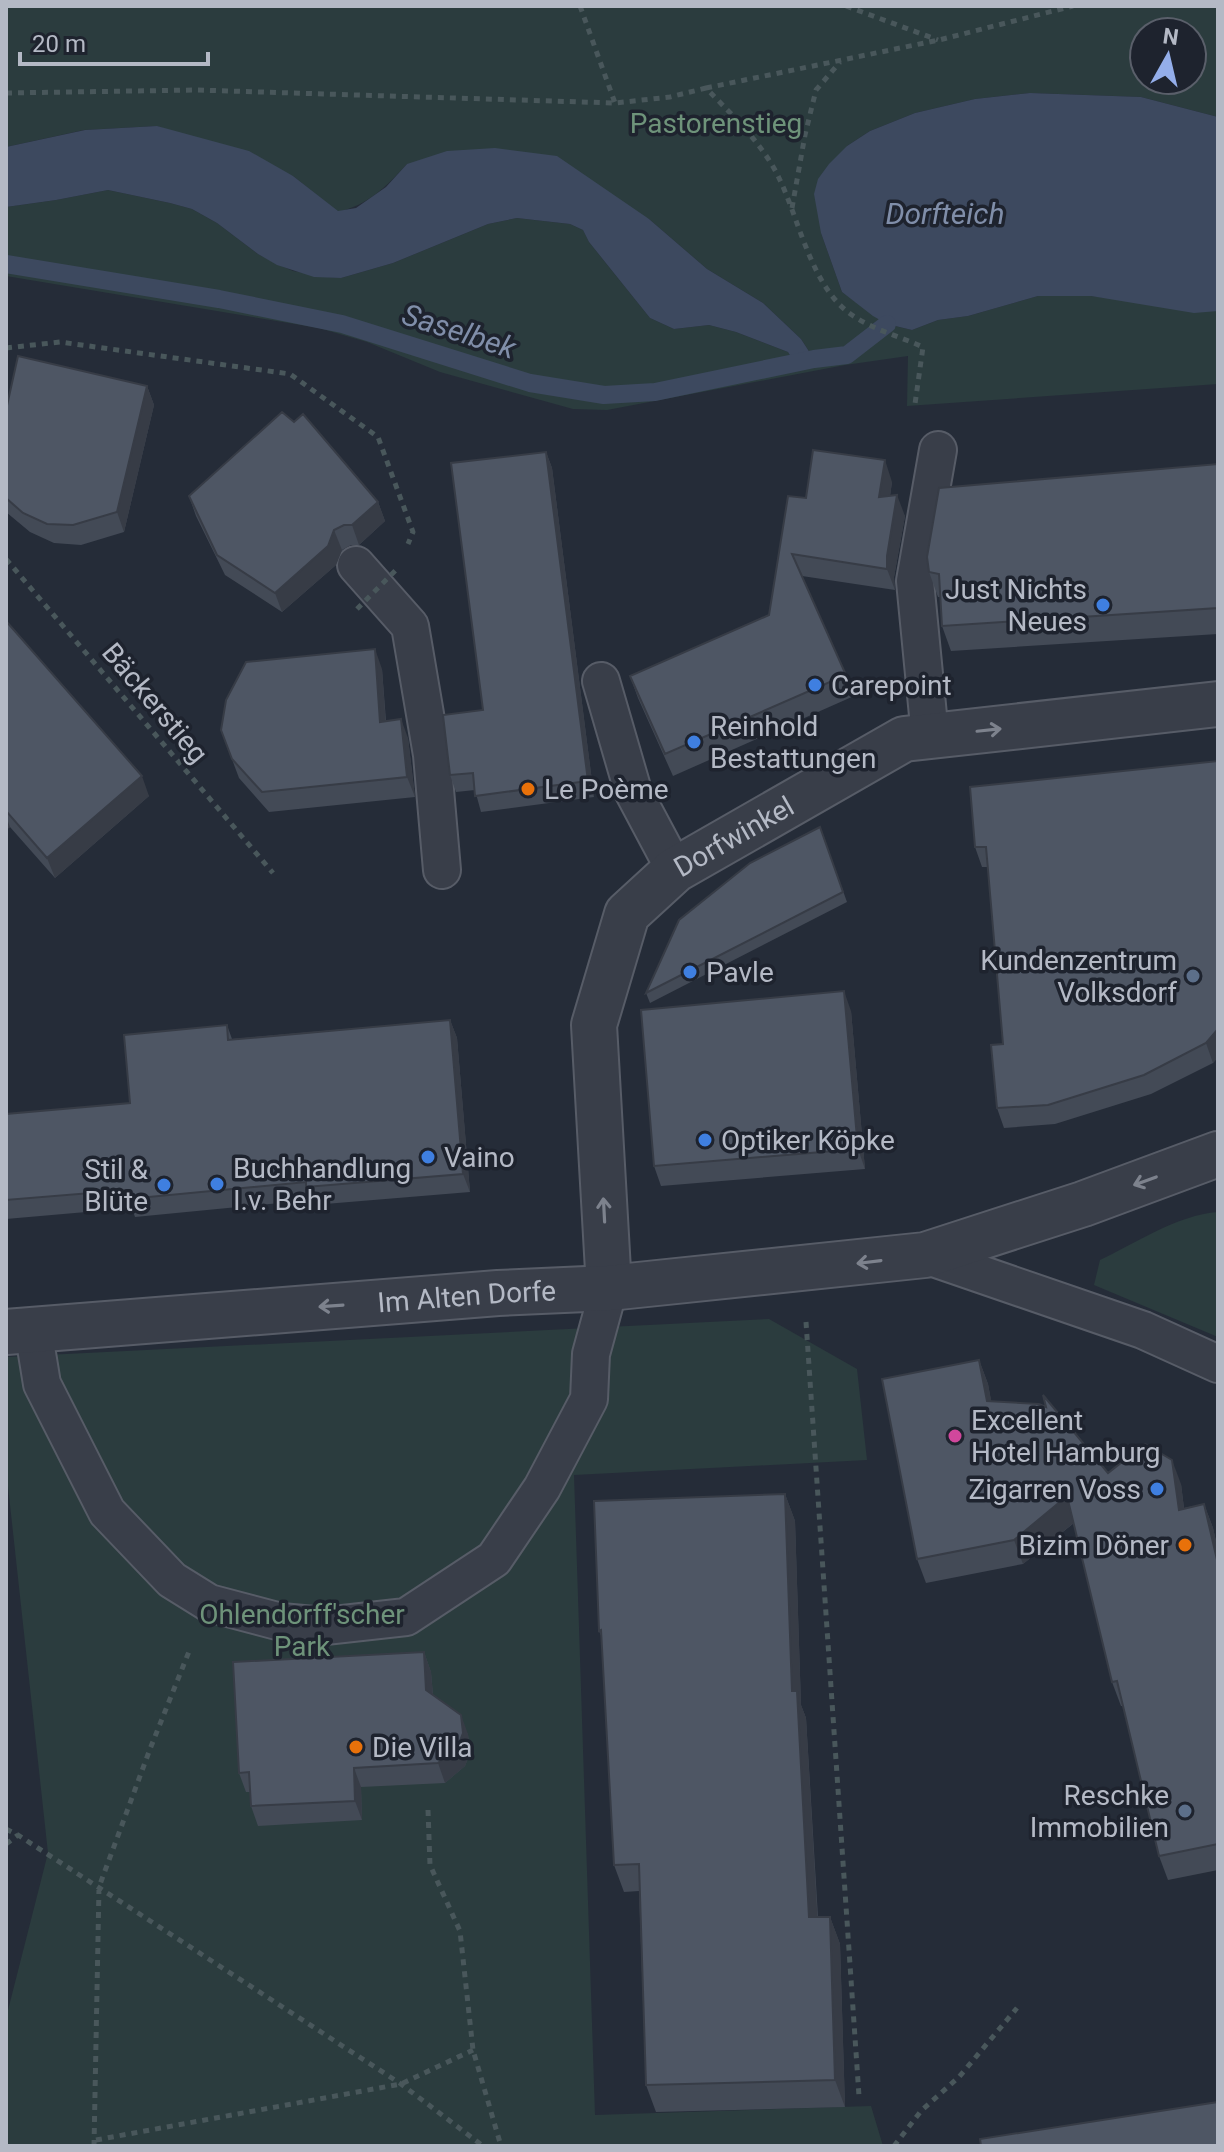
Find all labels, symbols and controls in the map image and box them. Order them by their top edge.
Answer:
scale bar [20,16,208,66]
north arrow [1128,16,1208,96]
text: N [1161,23,1180,50]
text: 20 m [32,30,86,58]
park label: Pastorenstieg [630,107,802,140]
water label: Dorfteich [885,196,1005,231]
water label: Saselbek [398,296,521,366]
place label: Just Nichts Neues [945,573,1087,638]
marker: Just Nichts Neues [1094,596,1112,614]
street label: Bäckerstieg [95,636,215,770]
place label: Carepoint [831,669,952,702]
marker: Carepoint [806,676,824,694]
place label: Reinhold Bestattungen [710,710,876,775]
one-way arrow [975,723,1002,738]
marker: Reinhold Bestattungen [685,733,703,751]
place label: Le Poème [544,773,669,806]
marker: Le Poème [519,780,537,798]
street label: Dorfwinkel [668,789,800,884]
place label: Kundenzentrum Volksdorf [980,944,1177,1009]
place label: Pavle [706,956,774,989]
marker: Pavle [681,963,699,981]
marker: Kundenzentrum Volksdorf [1184,967,1202,985]
place label: Optiker Köpke [721,1124,895,1157]
marker: Optiker Köpke [696,1131,714,1149]
place label: Vaino [444,1141,515,1174]
marker: Vaino [419,1148,437,1166]
place label: Buchhandlung I.v. Behr [233,1152,411,1217]
place label: Stil & Blüte [84,1153,149,1218]
marker: Buchhandlung I.v. Behr [208,1175,226,1193]
one-way arrow [1133,1175,1158,1189]
marker: Stil & Blüte [155,1176,173,1194]
one-way arrow [597,1197,612,1224]
one-way arrow [857,1255,882,1270]
street label: Im Alten Dorfe [376,1274,557,1319]
one-way arrow [318,1299,345,1314]
place label: Excellent Hotel Hamburg [971,1404,1161,1469]
marker: Excellent Hotel Hamburg [946,1427,964,1445]
place label: Zigarren Voss [968,1473,1141,1506]
marker: Zigarren Voss [1148,1480,1166,1498]
place label: Bizim Döner [1018,1529,1169,1562]
marker: Bizim Döner [1176,1536,1194,1554]
park label: Ohlendorff'scher Park [199,1598,405,1663]
place label: Die Villa [372,1731,472,1764]
marker: Die Villa [347,1738,365,1756]
place label: Reschke Immobilien [1030,1779,1169,1844]
marker: Reschke Immobilien [1176,1802,1194,1820]

